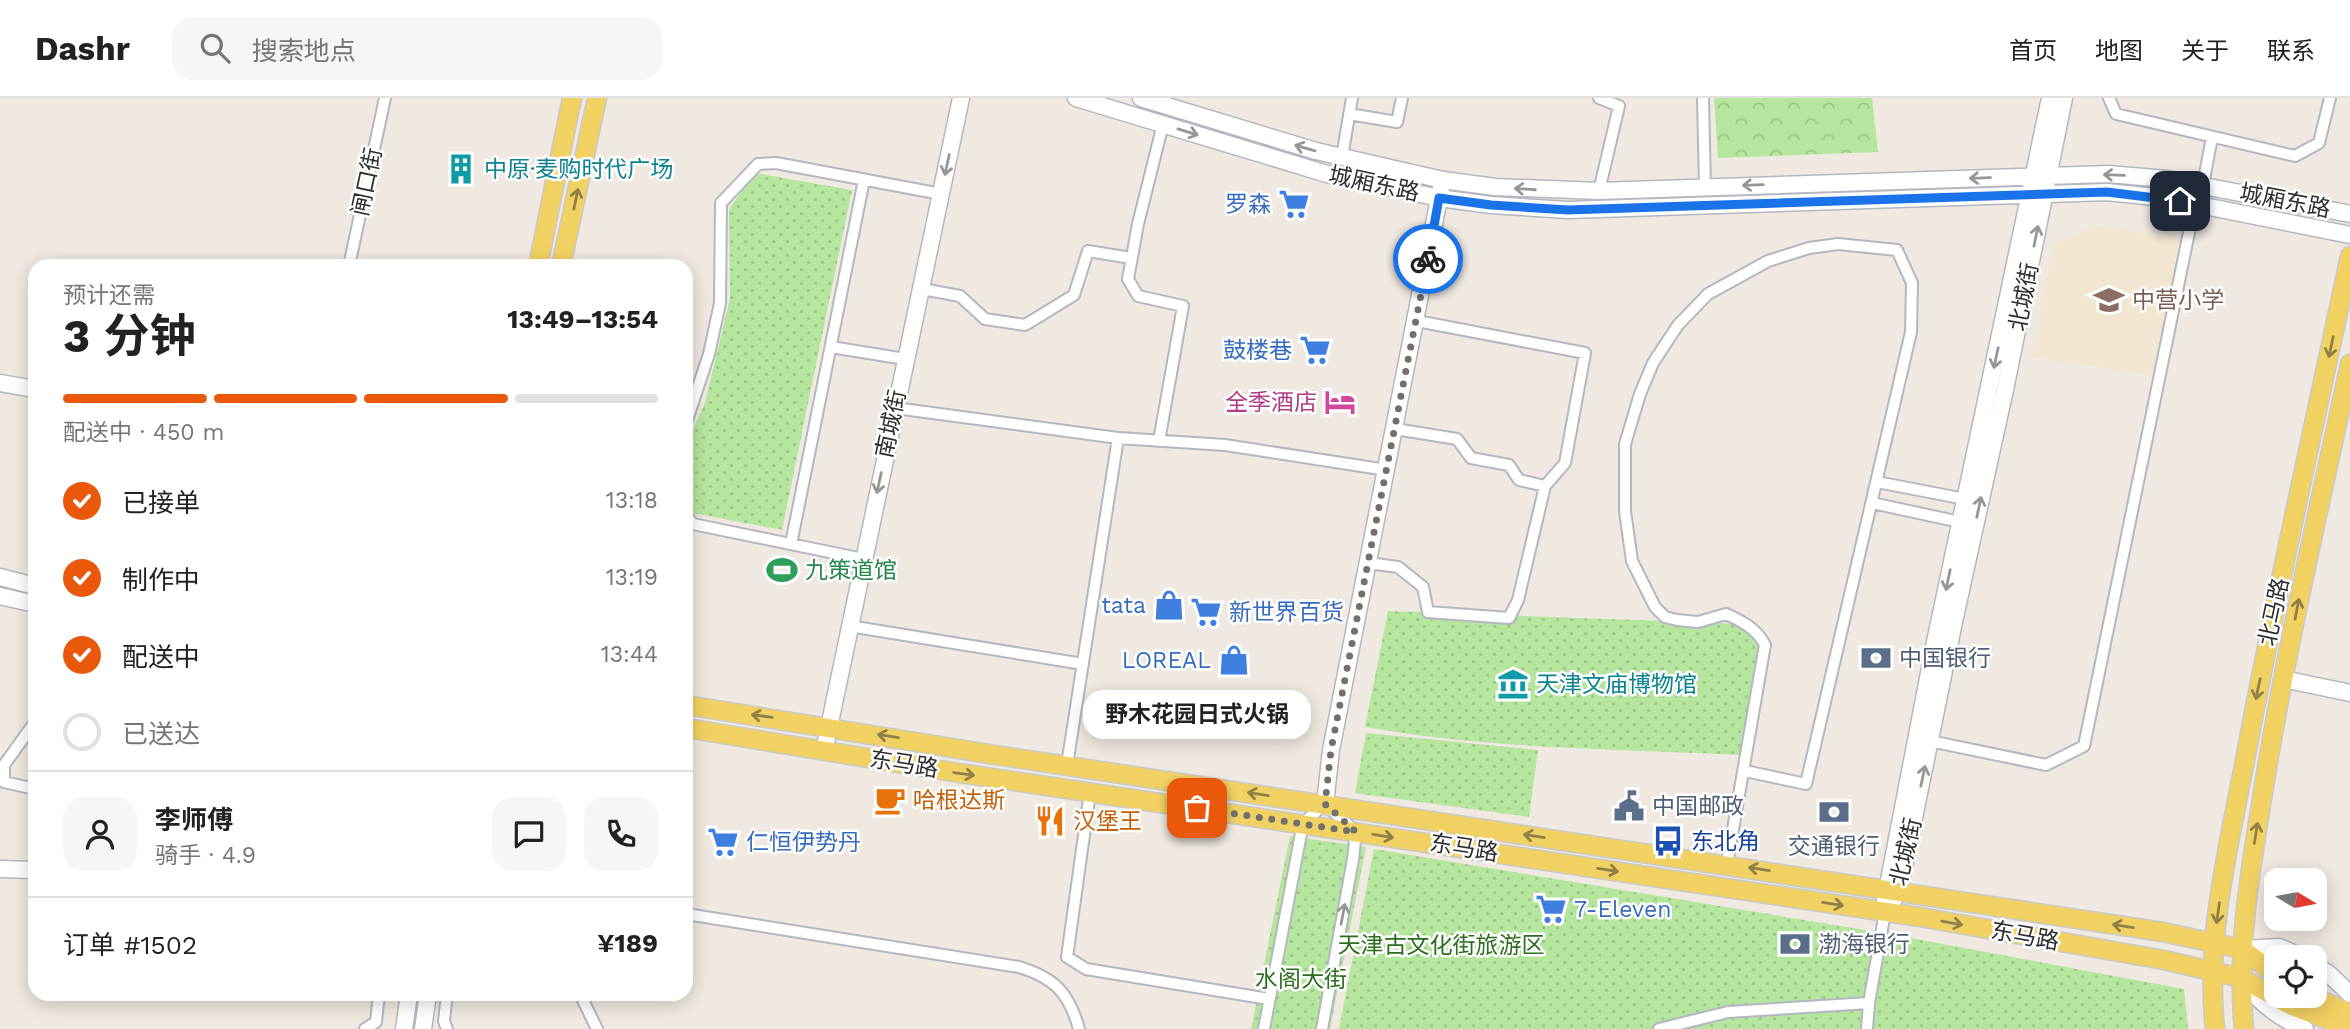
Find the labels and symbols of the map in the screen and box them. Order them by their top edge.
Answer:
one-way arrow [1177,127,1199,140]
one-way arrow [1294,140,1316,153]
street label: 闸口街 [347,145,387,219]
building icon: 中原·麦购时代广场 [444,152,478,186]
one-way arrow [940,153,953,176]
place label: 中原·麦购时代广场 [484,156,673,183]
street label: 城厢东路 [1326,161,1422,207]
one-way arrow [2103,168,2126,181]
one-way arrow [1969,171,1992,185]
pin [2150,171,2210,231]
one-way arrow [1741,178,1764,192]
street label: 城厢东路 [2237,179,2333,223]
one-way arrow [1514,182,1537,195]
supermarket icon: 罗森 [1277,187,1311,221]
one-way arrow [569,188,583,211]
place label: 罗森 [1225,191,1271,218]
courier [1393,224,1463,294]
one-way arrow [2029,225,2043,248]
street label: 北城街 [2004,261,2044,333]
school or university icon: 中营小学 [2092,283,2126,317]
place label: 中营小学 [2132,287,2224,314]
supermarket icon: 鼓楼巷 [1298,333,1332,367]
one-way arrow [2323,335,2337,358]
place label: 鼓楼巷 [1223,337,1292,364]
one-way arrow [1989,346,2003,369]
hotel icon: 全季酒店 [1323,385,1357,419]
street label: 南城街 [871,387,911,461]
place label: 全季酒店 [1225,389,1317,416]
one-way arrow [872,471,886,494]
one-way arrow [1973,496,1987,519]
sports icon: 九策道馆 [765,553,799,587]
place label: 九策道馆 [805,557,897,584]
one-way arrow [1941,568,1955,591]
street label: 北马路 [2254,575,2294,649]
shop icon: tata [1152,588,1186,622]
place label: tata [1101,592,1146,619]
supermarket icon: 新世界百货 [1189,595,1223,629]
one-way arrow [2291,598,2305,621]
place label: 新世界百货 [1229,599,1344,626]
bank icon: 中国银行 [1859,641,1893,675]
shop icon: LOREAL [1217,643,1251,677]
place label: 中国银行 [1899,645,1991,672]
place label: LOREAL [1122,647,1211,674]
museum icon: 天津文庙博物馆 [1496,667,1530,701]
place label: 天津文庙博物馆 [1536,671,1697,698]
one-way arrow [2251,677,2265,700]
callout: 野木花园日式火锅 [1083,689,1311,738]
one-way arrow [751,710,774,723]
one-way arrow [877,729,900,742]
street label: 东马路 [868,745,940,783]
one-way arrow [1916,765,1930,788]
one-way arrow [952,767,975,780]
pin [1167,778,1227,838]
cafe icon: 哈根达斯 [873,783,907,817]
place label: 哈根达斯 [913,787,1005,814]
one-way arrow [1247,787,1270,800]
public building icon: 中国邮政 [1612,789,1646,823]
place label: 中国邮政 [1652,793,1744,820]
bank icon: 交通银行 [1817,795,1851,829]
restaurant icon: 汉堡王 [1033,804,1067,838]
place label: 汉堡王 [1073,808,1142,835]
street label: 北城街 [1885,815,1927,889]
one-way arrow [2250,822,2263,845]
bus stop icon: 东北角 [1651,824,1685,858]
supermarket icon: 仁恒伊势丹 [706,825,740,859]
place label: 东北角 [1691,828,1760,855]
place label: 仁恒伊势丹 [746,829,861,856]
street label: 东马路 [1428,829,1500,867]
one-way arrow [1523,829,1546,842]
one-way arrow [1371,830,1394,843]
place label: 交通银行 [1788,833,1880,860]
one-way arrow [1596,863,1619,876]
one-way arrow [1748,863,1771,876]
north arrow [2264,868,2328,931]
supermarket icon: 7-Eleven [1534,892,1568,926]
place label: 7-Eleven [1574,896,1672,923]
one-way arrow [1821,898,1844,911]
one-way arrow [2211,901,2224,924]
one-way arrow [1337,903,1350,926]
one-way arrow [1940,917,1963,930]
street label: 东马路 [1989,917,2061,955]
one-way arrow [2112,919,2135,932]
bank icon: 渤海银行 [1778,927,1812,961]
place label: 渤海银行 [1818,931,1910,958]
park label: 天津古文化街旅游区 [1338,932,1545,959]
park label: 水阁大街 [1255,966,1347,993]

